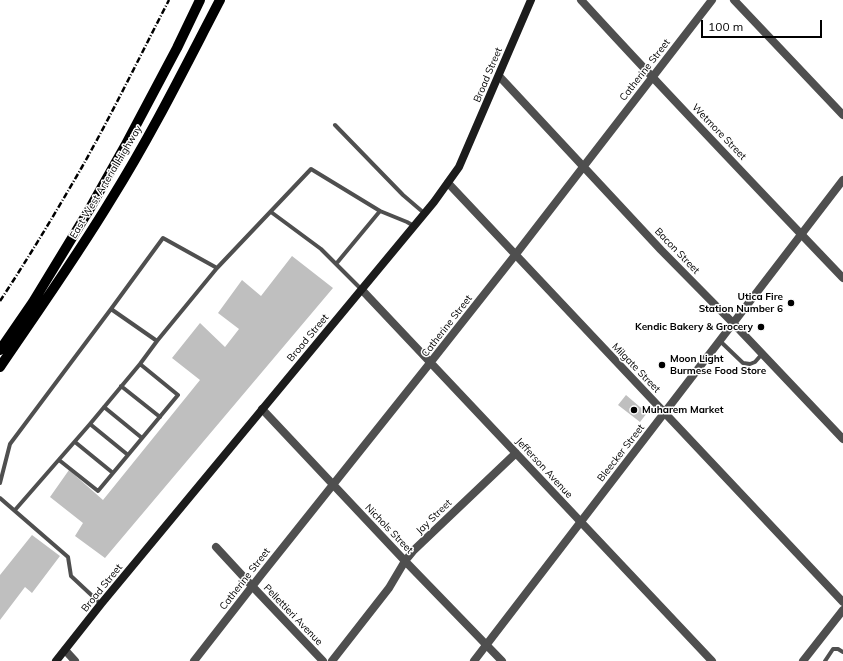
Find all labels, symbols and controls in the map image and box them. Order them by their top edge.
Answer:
scale bar [703,12,824,38]
text: 100 m [708,19,743,34]
street label: Catherine Street [617,37,673,103]
street label: Broad Street [471,46,505,104]
street label: Wetmore Street [689,101,749,163]
street label: East-West Arterial Highway [67,123,145,241]
street label: Bacon Street [652,225,702,277]
place label: Utica Fire Station Number 6 [699,291,783,314]
street label: Catherine Street [419,293,475,359]
marker: Utica Fire Station Number 6 [786,298,796,308]
street label: Broad Street [285,312,331,364]
place label: Kendic Bakery & Grocery [635,321,753,333]
marker: Kendic Bakery & Grocery [756,322,766,332]
street label: Milgate Street [609,341,663,395]
place label: Moon Light Burmese Food Store [670,353,766,376]
marker: Moon Light Burmese Food Store [657,360,667,370]
place label: Muharem Market [642,404,723,416]
marker: Muharem Market [629,405,639,415]
street label: Bleecker Street [595,422,647,484]
street label: Jefferson Avenue [513,435,575,501]
street label: Jay Street [414,497,454,537]
street label: Nichols Street [362,502,416,556]
street label: Catherine Street [217,546,273,612]
street label: Broad Street [79,562,125,614]
street label: Pellettieri Avenue [261,582,325,648]

